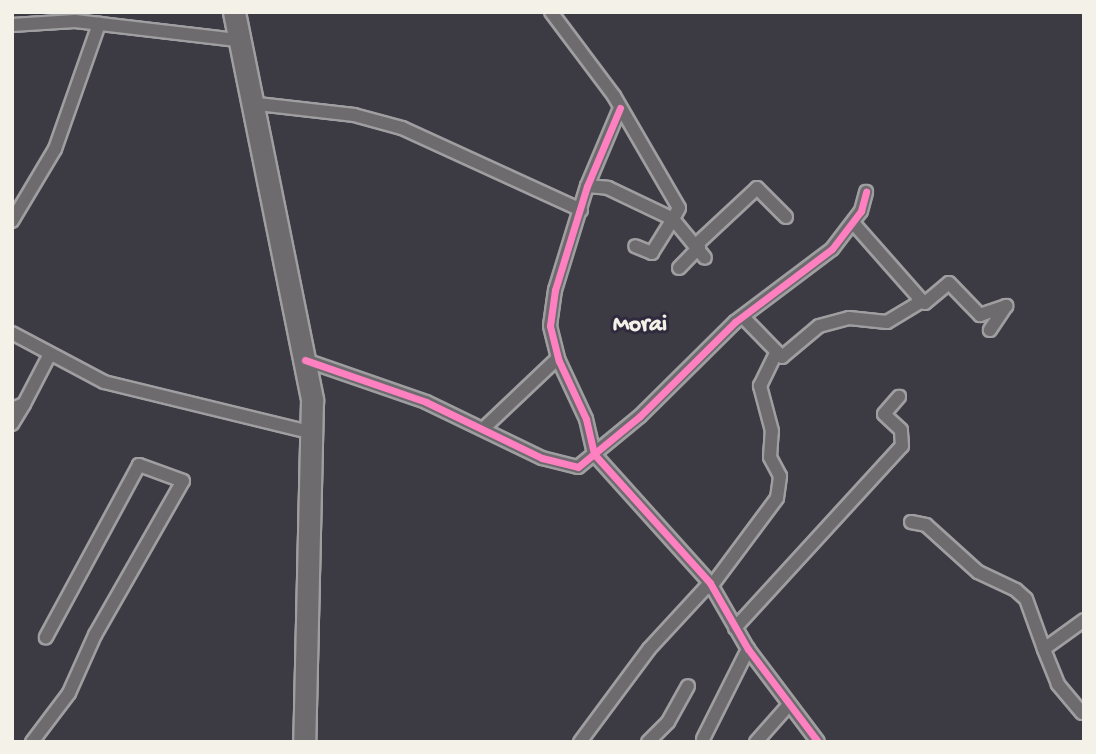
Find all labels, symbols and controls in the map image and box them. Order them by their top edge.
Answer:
district label: Morai [613,312,667,340]

